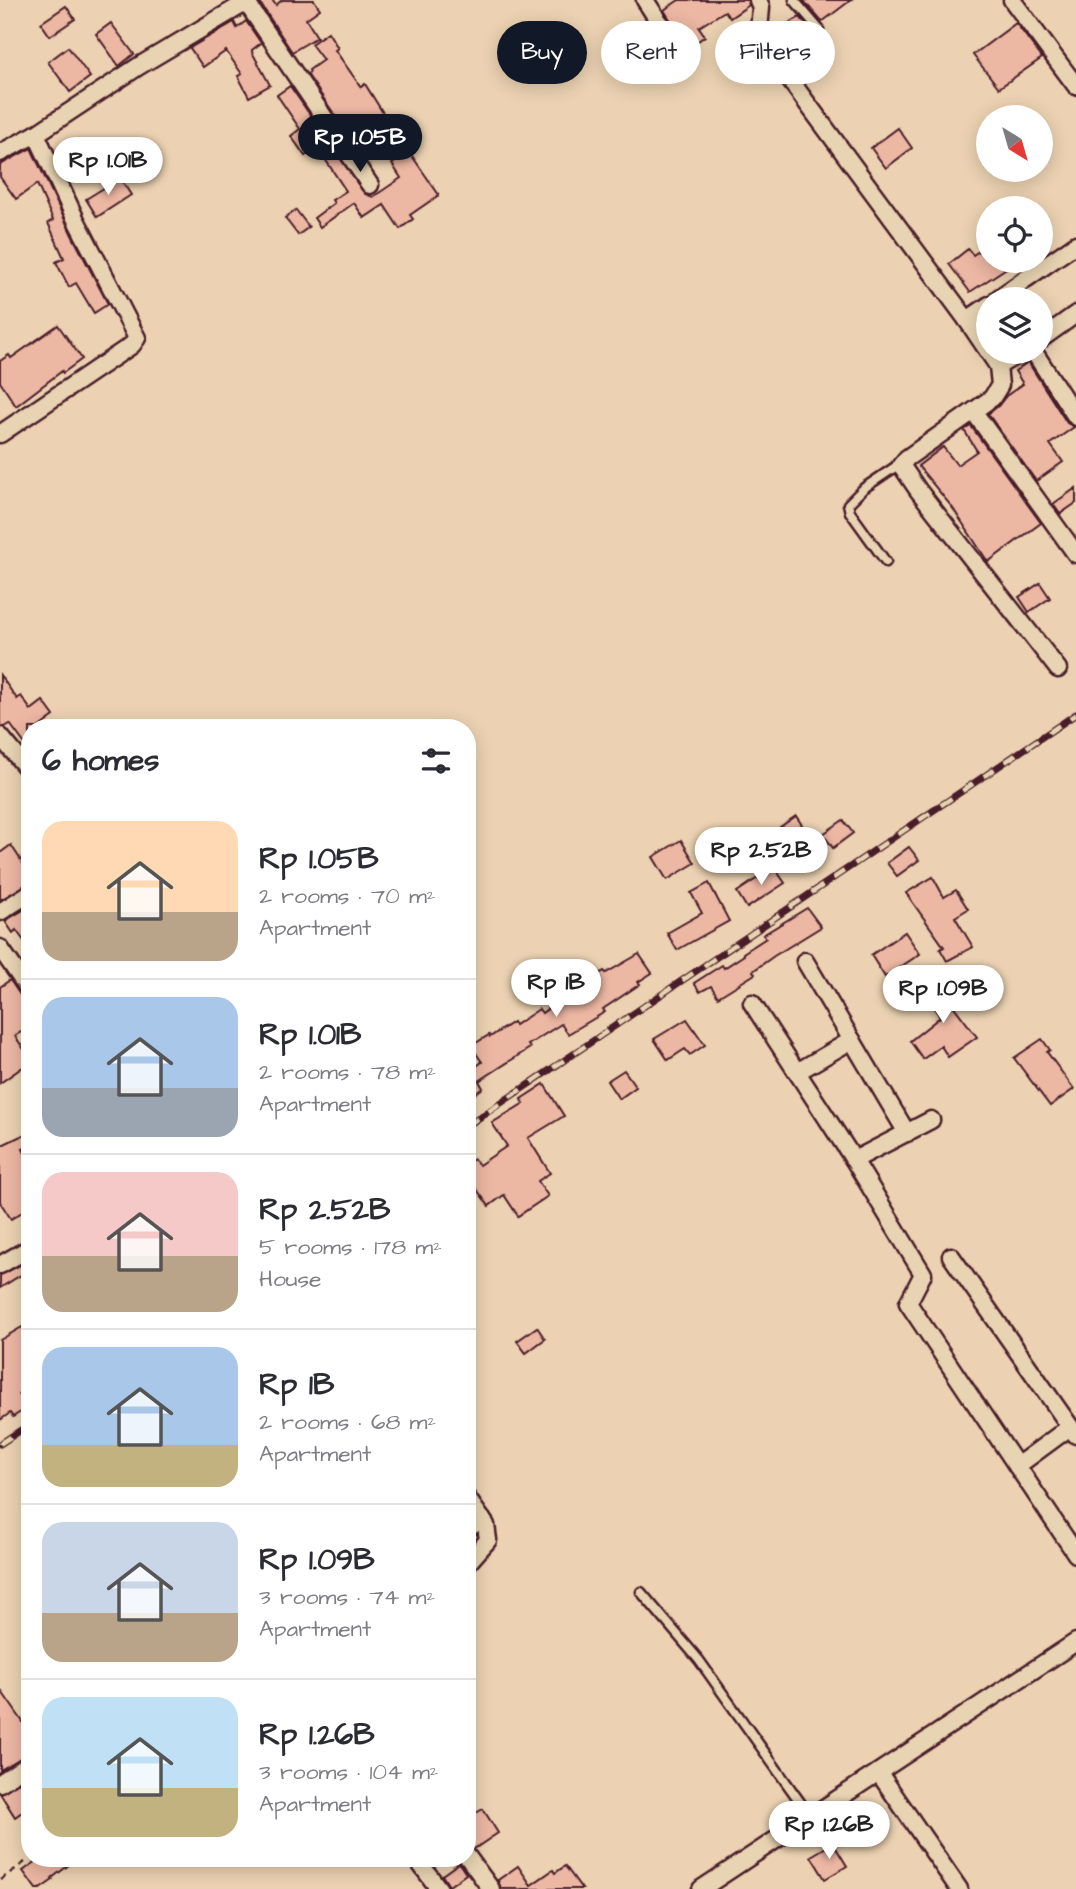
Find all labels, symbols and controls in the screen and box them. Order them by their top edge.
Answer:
chip: Buy [497,21,587,84]
chip: Rent [601,21,701,84]
chip: Filters [715,21,835,84]
north arrow [976,105,1054,182]
map controls [976,105,1053,364]
pin: Rp 1.05B [288,114,432,174]
text: Rp 1.05B [314,121,406,153]
pin: Rp 1.01B [36,138,180,197]
text: Rp 1.01B [69,144,147,176]
button: locate [976,196,1053,273]
button: layers [976,287,1053,364]
text: 6 homes [42,740,159,782]
icon: filters [417,742,455,780]
pin: Rp 2.52B [689,828,833,887]
text: Rp 2.52B [711,834,811,866]
text: Rp 1.05B [259,838,379,880]
icon: home [98,849,182,933]
text: 2 rooms · 70 m² [259,880,435,912]
text: Apartment [259,912,371,944]
pin: Rp 1B [507,960,605,1019]
pin: Rp 1.09B [871,965,1015,1025]
text: Rp 1B [527,966,585,998]
text: Rp 1.09B [899,972,987,1004]
text: Rp 1.01B [259,1014,361,1056]
icon: home [98,1025,182,1109]
text: 2 rooms · 78 m² [259,1056,436,1088]
text: Apartment [259,1088,371,1120]
text: Rp 2.52B [259,1189,390,1231]
icon: home [98,1200,182,1284]
text: 5 rooms · 178 m² [259,1231,442,1263]
text: House [259,1263,322,1295]
text: Rp 1B [259,1364,334,1406]
icon: home [98,1375,182,1459]
text: 2 rooms · 68 m² [259,1406,436,1438]
text: Apartment [259,1438,371,1470]
text: Rp 1.09B [259,1539,375,1581]
icon: home [98,1550,182,1634]
text: 3 rooms · 74 m² [259,1581,435,1613]
text: Apartment [259,1613,371,1645]
text: Rp 1.26B [259,1714,374,1756]
icon: home [98,1725,182,1809]
text: 3 rooms · 104 m² [259,1756,438,1788]
text: Apartment [259,1788,371,1820]
pin: Rp 1.26B [757,1801,901,1861]
text: Rp 1.26B [785,1808,873,1840]

